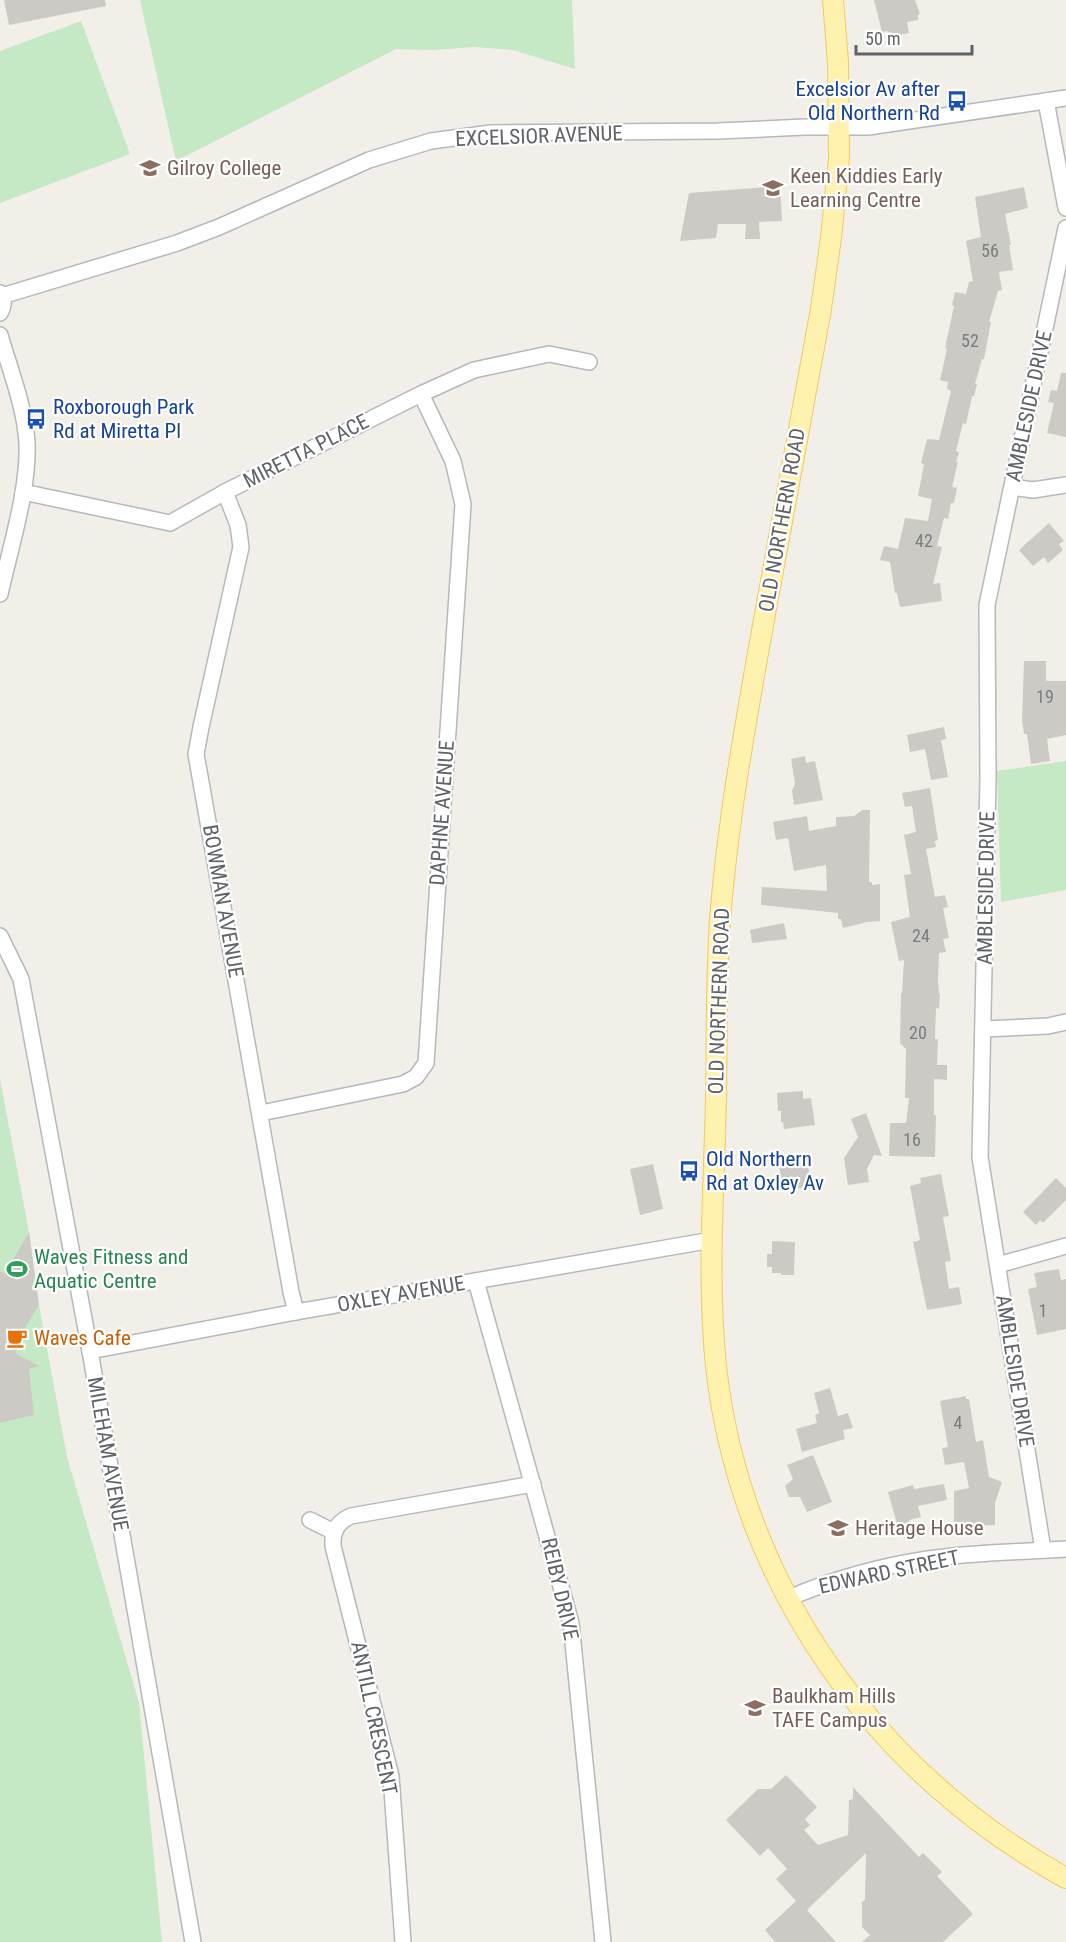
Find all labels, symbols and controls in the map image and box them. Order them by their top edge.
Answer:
scale bar [856,18,972,56]
text: 50 m [865,28,900,49]
place label: Excelsior Av after Old Northern Rd [795,77,940,125]
bus stop icon: Excelsior Av after Old Northern Rd [945,89,969,113]
street label: EXCELSIOR AVENUE [455,121,623,151]
school or university icon: Gilroy College [138,156,162,180]
place label: Gilroy College [167,156,281,180]
place label: Keen Kiddies Early Learning Centre [790,164,943,212]
school or university icon: Keen Kiddies Early Learning Centre [761,176,785,200]
house number: 56 [981,240,999,261]
street label: AMBLESIDE DRIVE [1001,328,1057,484]
house number: 52 [961,330,979,351]
place label: Roxborough Park Rd at Miretta Pl [53,395,195,443]
bus stop icon: Roxborough Park Rd at Miretta Pl [24,407,48,431]
street label: MIRETTA PLACE [239,409,373,493]
street label: OLD NORTHERN ROAD [754,426,810,614]
house number: 42 [915,530,933,551]
house number: 19 [1036,686,1054,707]
street label: DAPHNE AVENUE [425,740,459,886]
street label: AMBLESIDE DRIVE [973,811,999,965]
street label: BOWMAN AVENUE [198,823,248,979]
street label: OLD NORTHERN ROAD [704,907,734,1095]
house number: 24 [912,925,930,946]
house number: 20 [909,1022,927,1043]
house number: 16 [903,1129,921,1150]
place label: Old Northern Rd at Oxley Av [706,1147,824,1195]
bus stop icon: Old Northern Rd at Oxley Av [677,1159,701,1183]
place label: Waves Fitness and Aquatic Centre [34,1245,188,1293]
sports icon: Waves Fitness and Aquatic Centre [5,1257,29,1281]
street label: OXLEY AVENUE [335,1271,467,1317]
street label: AMBLESIDE DRIVE [991,1293,1039,1449]
house number: 1 [1039,1300,1047,1321]
cafe icon: Waves Cafe [5,1326,29,1350]
place label: Waves Cafe [34,1326,131,1350]
street label: MILEHAM AVENUE [83,1375,133,1533]
house number: 4 [954,1412,963,1433]
school or university icon: Heritage House [826,1516,850,1540]
place label: Heritage House [855,1516,984,1540]
street label: REIBY DRIVE [537,1536,583,1642]
street label: EDWARD STREET [817,1545,962,1599]
street label: ANTILL CRESCENT [346,1639,402,1797]
place label: Baulkham Hills TAFE Campus [772,1684,896,1732]
school or university icon: Baulkham Hills TAFE Campus [743,1696,767,1720]

